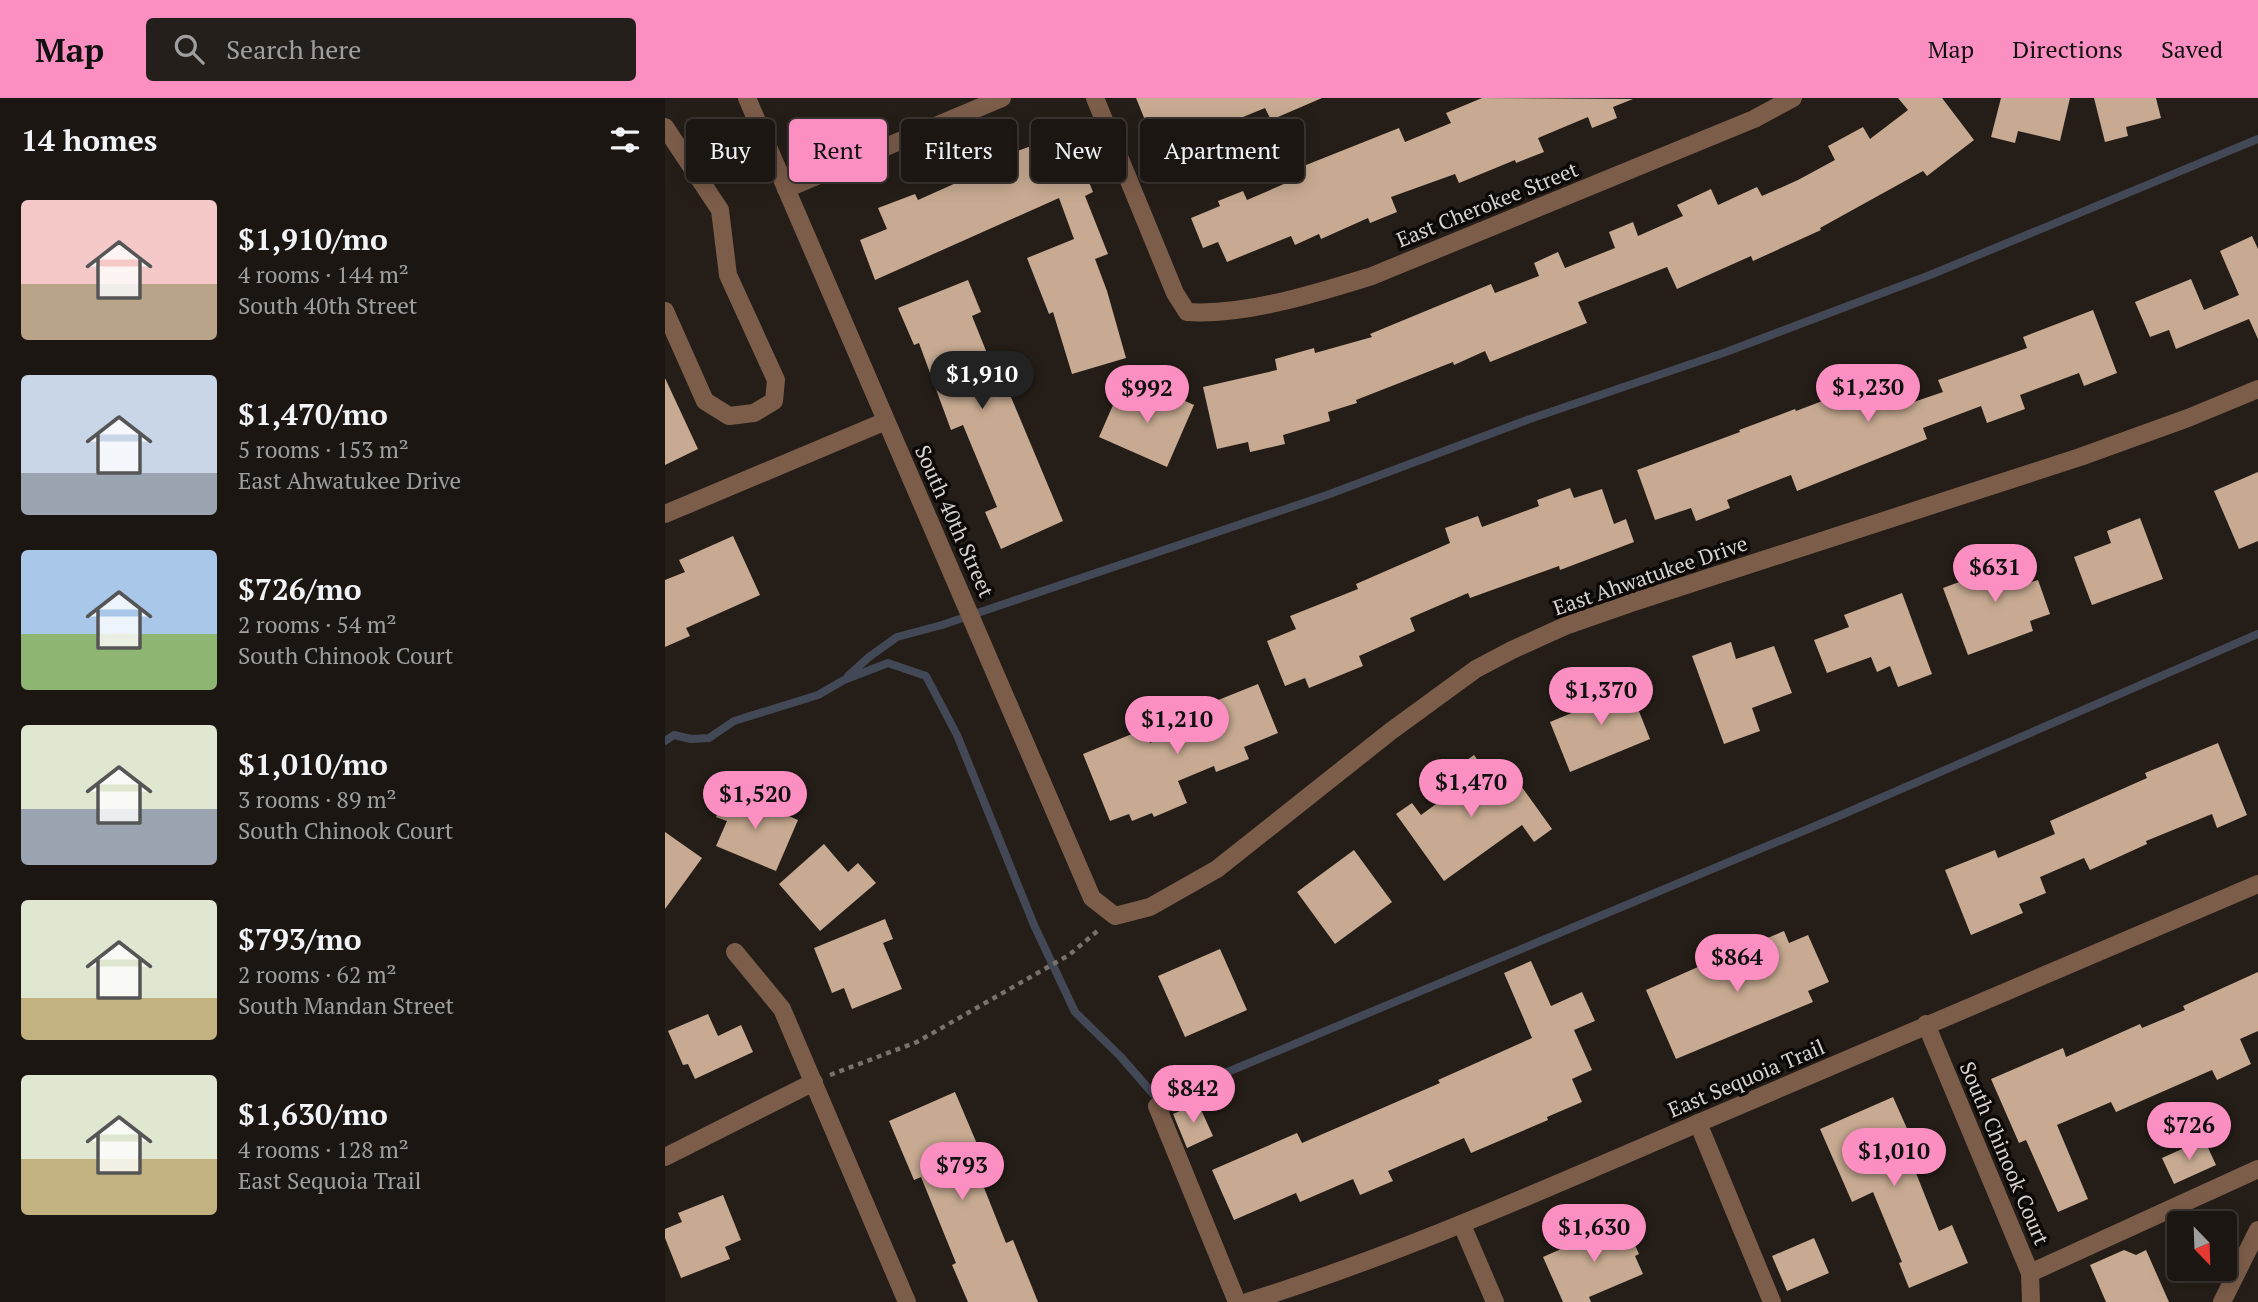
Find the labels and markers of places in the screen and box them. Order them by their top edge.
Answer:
pin: $1,910 [925,352,1039,411]
pin: $1,230 [1811,364,1925,424]
pin: $992 [1106,366,1188,425]
pin: $631 [1954,545,2036,604]
pin: $1,370 [1544,668,1658,727]
pin: $1,210 [1120,696,1234,756]
pin: $1,470 [1414,760,1528,819]
pin: $1,520 [698,772,812,831]
pin: $864 [1696,934,1778,994]
pin: $842 [1152,1066,1234,1125]
pin: $726 [2148,1102,2230,1162]
pin: $1,010 [1837,1128,1951,1188]
pin: $793 [921,1142,1003,1202]
pin: $1,630 [1537,1204,1651,1264]

